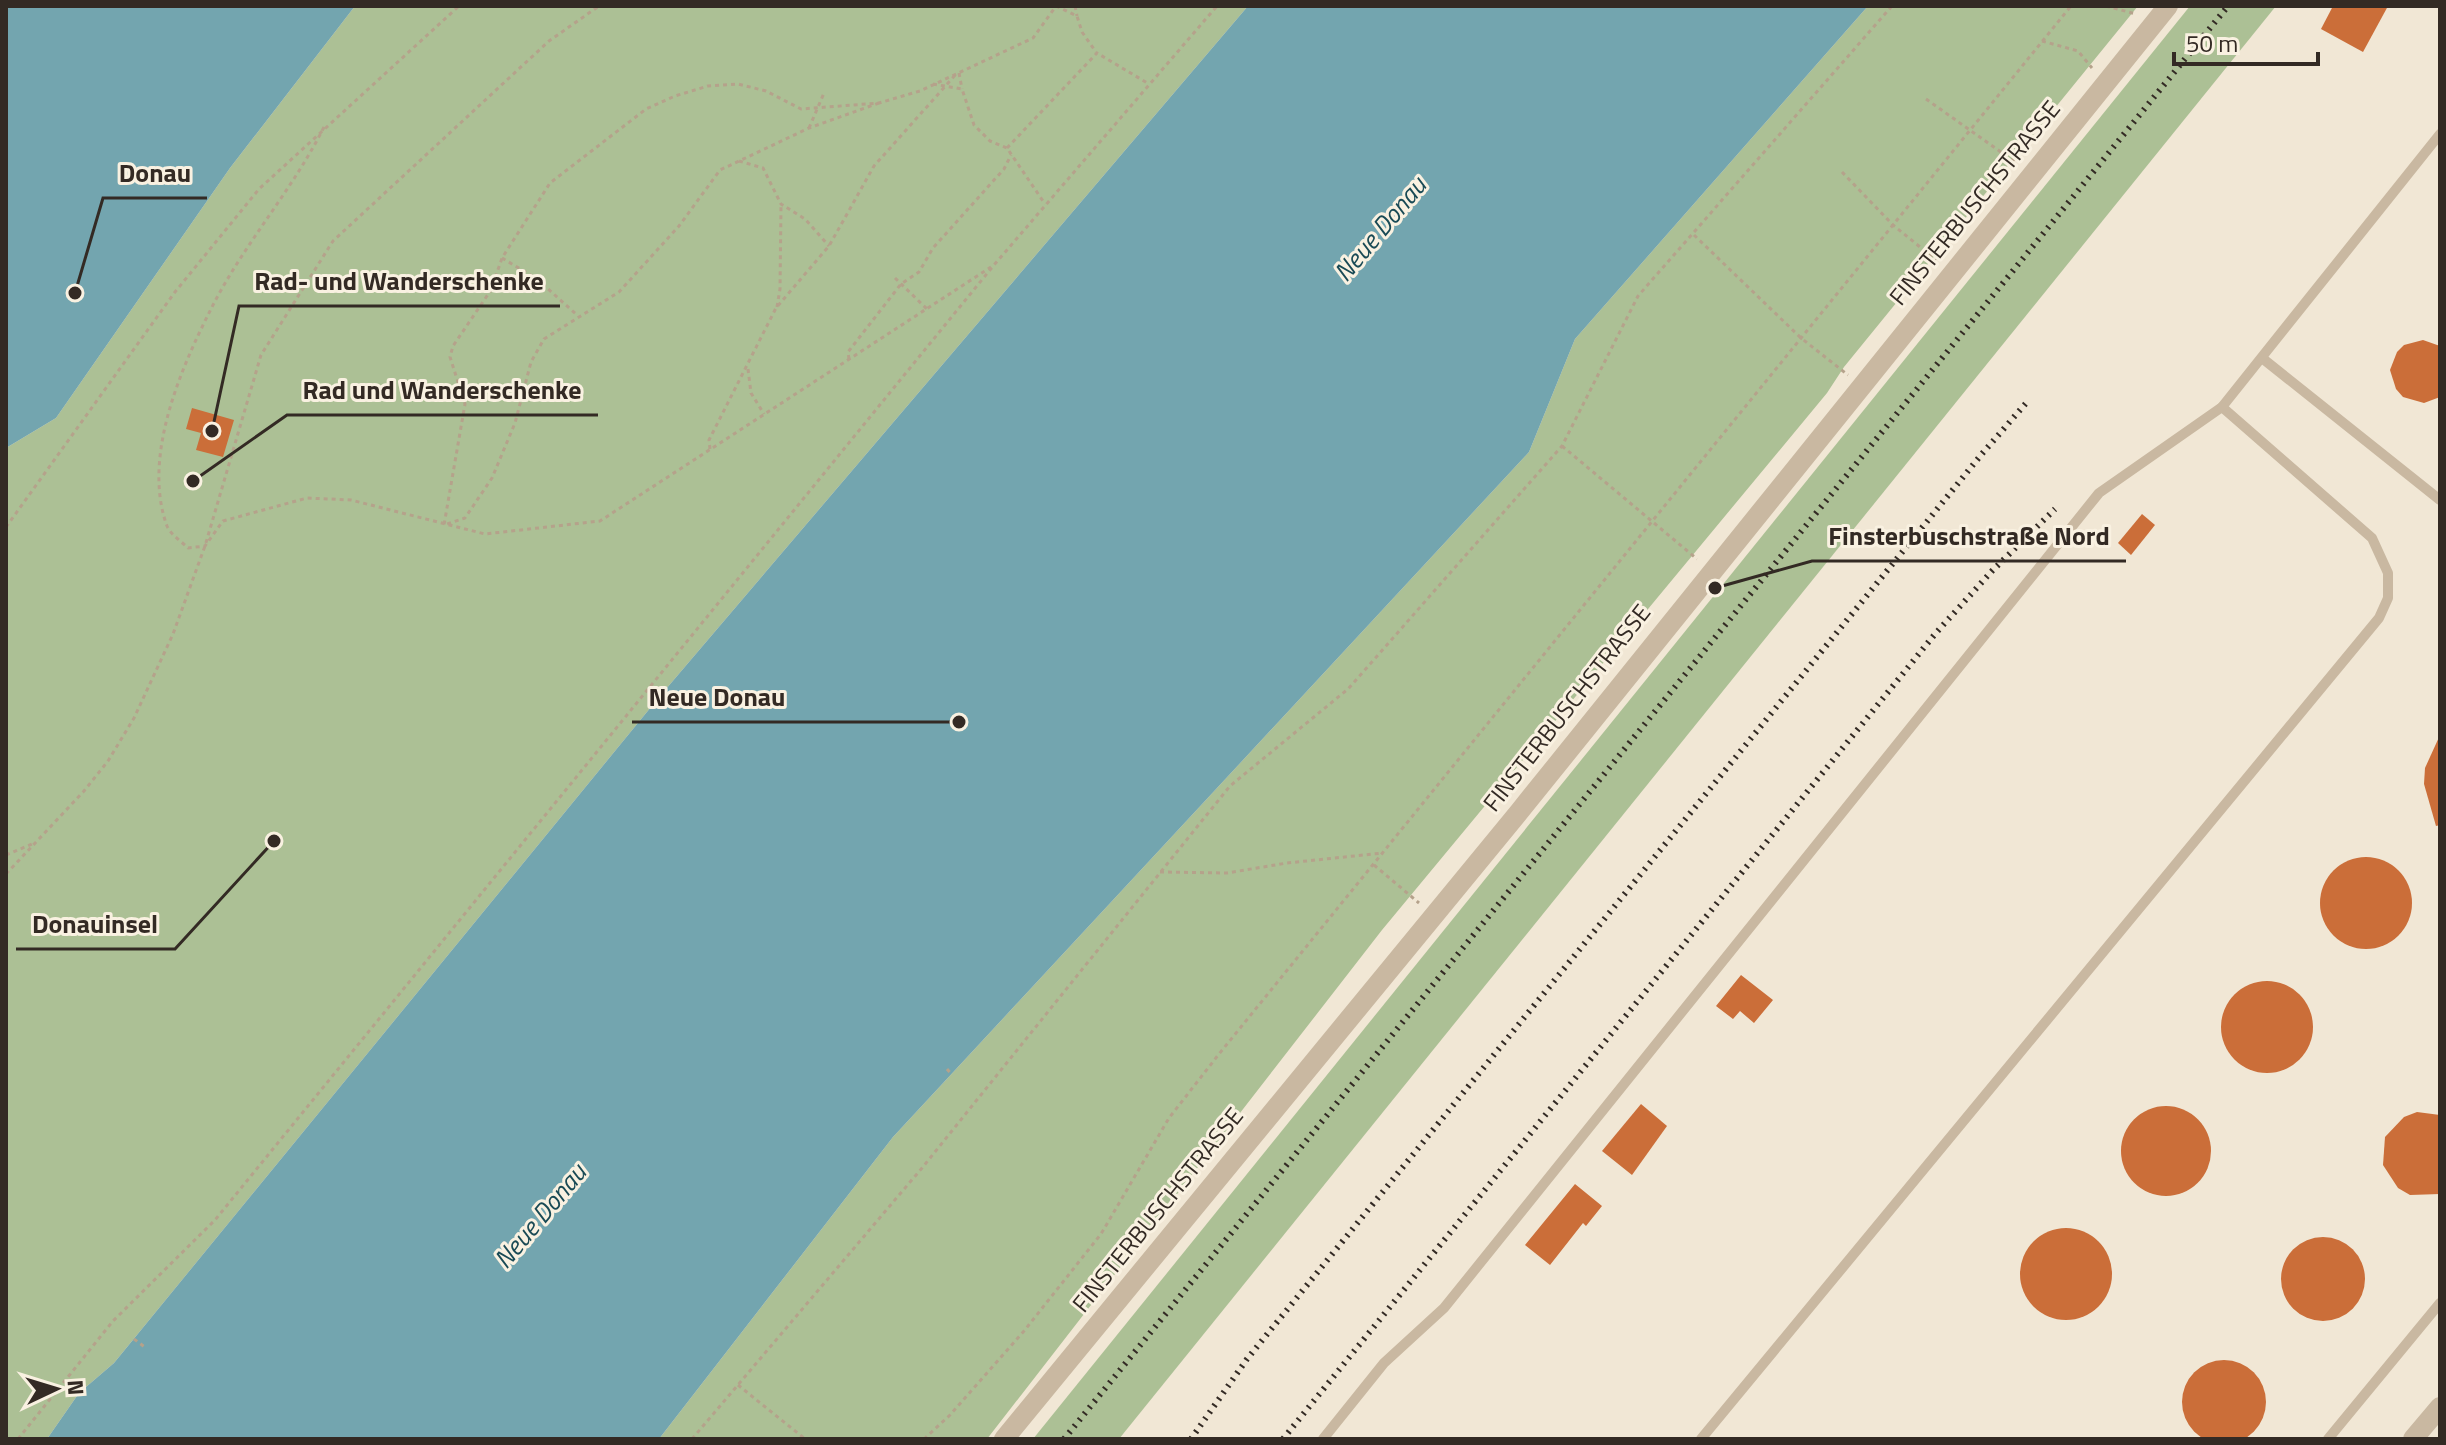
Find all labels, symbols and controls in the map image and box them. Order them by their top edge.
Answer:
scale bar [2174,16,2318,66]
text: 50 m [2186,25,2238,61]
street label: FINSTERBUSCHSTRASSE [1880,92,2068,313]
callout: Donau [103,148,207,198]
text: Donau [119,153,191,192]
water label: Neue Donau [1324,166,1437,290]
callout: Rad- und Wanderschenke [239,256,560,306]
text: Rad- und Wanderschenke [254,261,544,300]
callout: Rad und Wanderschenke [287,365,598,415]
text: Rad und Wanderschenke [303,370,581,409]
callout: Finsterbuschstraße Nord [1812,511,2126,561]
text: Finsterbuschstraße Nord [1828,516,2110,555]
street label: FINSTERBUSCHSTRASSE [1474,596,1659,819]
callout: Neue Donau [632,672,801,722]
text: Neue Donau [649,677,785,716]
callout: Donauinsel [16,899,175,949]
text: Donauinsel [32,904,158,943]
street label: FINSTERBUSCHSTRASSE [1063,1099,1251,1320]
water label: Neue Donau [484,1153,597,1277]
north arrow [16,1349,96,1429]
text: N [58,1379,93,1396]

